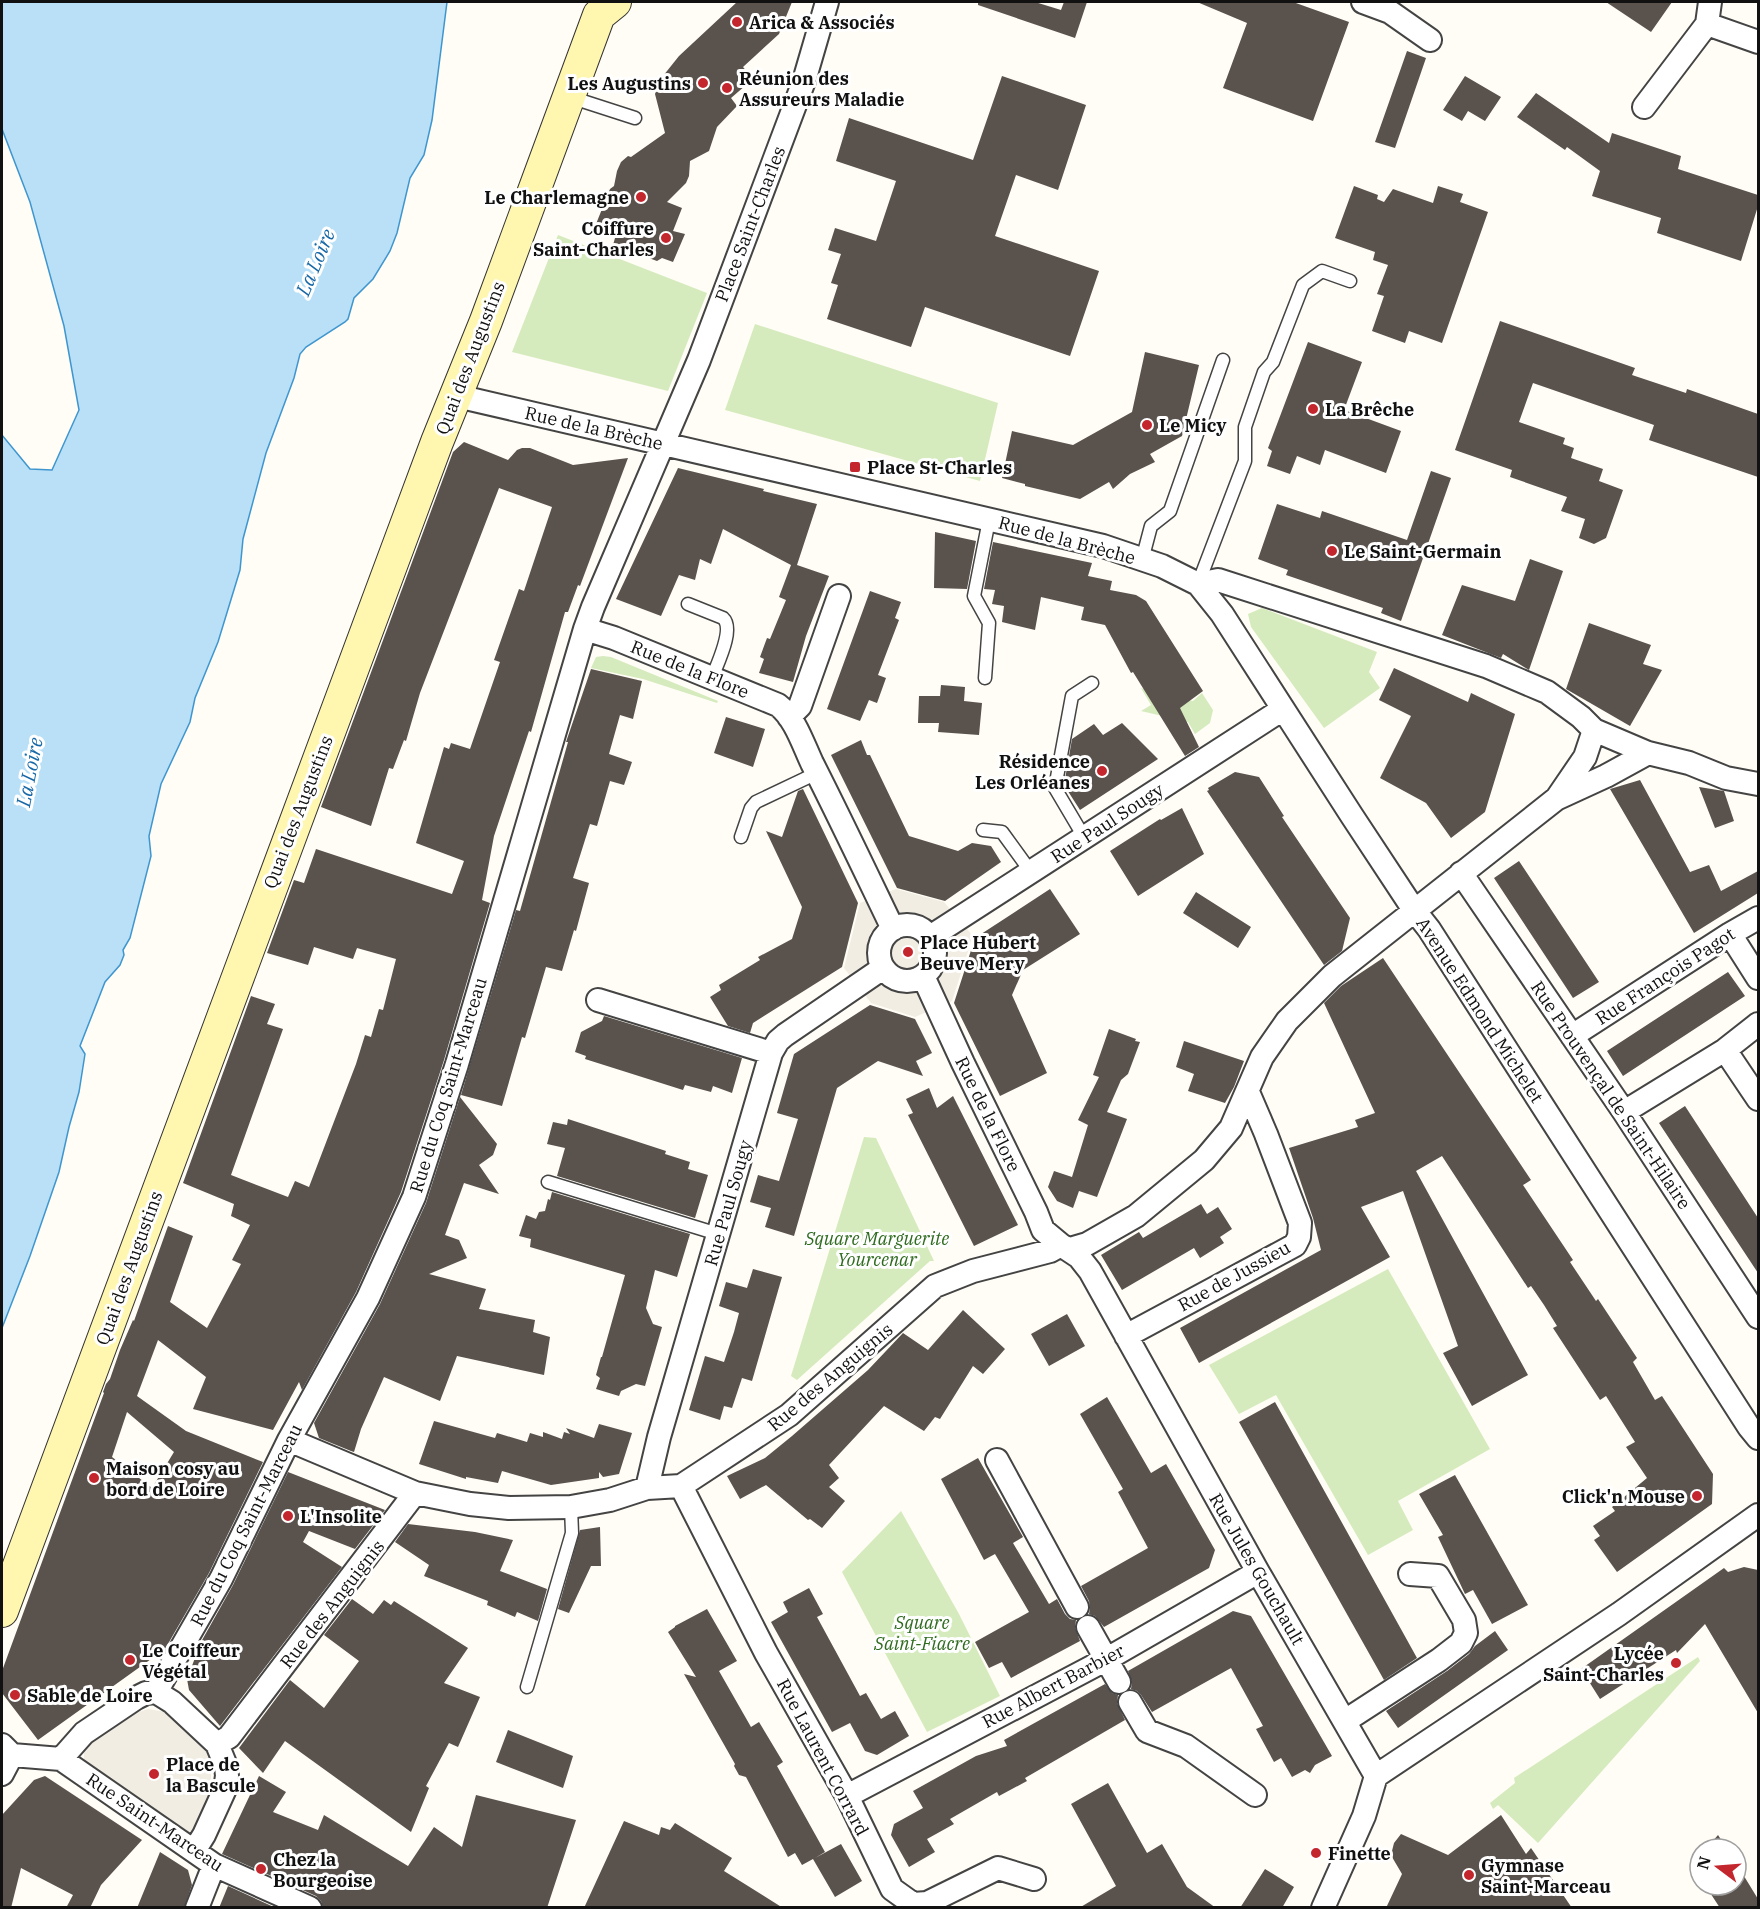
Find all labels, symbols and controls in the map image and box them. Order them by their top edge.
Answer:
place label: Arica & Associés [749,11,895,34]
marker: Arica & Associés [730,15,744,29]
place label: Réunion des Assureurs Maladie [739,67,904,111]
place label: Les Augustins [567,72,691,95]
marker: Les Augustins [696,76,710,90]
marker: Réunion des Assureurs Maladie [720,81,734,95]
street label: Place Saint-Charles [710,143,790,305]
place label: Le Charlemagne [484,186,629,209]
marker: Le Charlemagne [634,190,648,204]
place label: Coiffure Saint-Charles [533,217,654,261]
water label: La Loire [289,224,341,300]
marker: Coiffure Saint-Charles [659,231,673,245]
street label: Quai des Augustins [430,278,510,438]
place label: La Brêche [1325,398,1414,421]
street label: Rue de la Brèche [523,401,665,455]
marker: La Brêche [1306,402,1320,416]
place label: Le Micy [1159,414,1227,437]
marker: Le Micy [1140,418,1154,432]
place label: Place St-Charles [867,456,1012,479]
marker: Place St-Charles [848,460,862,474]
street label: Rue de la Brèche [996,511,1138,569]
place label: Le Saint-Germain [1344,540,1501,563]
marker: Le Saint-Germain [1325,544,1339,558]
street label: Rue de la Flore [627,635,753,703]
street label: Quai des Augustins [258,732,338,892]
water label: La Loire [9,735,49,810]
place label: Résidence Les Orléanes [975,750,1090,794]
marker: Résidence Les Orléanes [1095,764,1109,778]
street label: Rue Paul Sougy [1046,778,1168,868]
street label: Avenue Edmond Michelet [1411,913,1549,1107]
street label: Rue François Pagot [1591,922,1739,1030]
place label: Place Hubert Beuve Mery [920,931,1036,975]
marker: Place Hubert Beuve Mery [901,945,915,959]
street label: Rue du Coq Saint-Marceau [404,975,492,1195]
street label: Rue Prouvençal de Saint-Hilaire [1526,977,1696,1213]
street label: Rue de la Flore [950,1053,1026,1175]
street label: Rue Paul Sougy [699,1137,757,1269]
street label: Quai des Augustins [90,1188,168,1348]
park label: Square Marguerite Yourcenar [804,1227,949,1271]
street label: Rue de Jussieu [1174,1236,1294,1316]
street label: Rue des Anguignis [763,1318,897,1436]
street label: Rue du Coq Saint-Marceau [185,1420,307,1630]
place label: Maison cosy au bord de Loire [106,1457,240,1501]
marker: Maison cosy au bord de Loire [87,1471,101,1485]
place label: Click'n Mouse [1562,1485,1685,1508]
street label: Rue Jules Gouchault [1204,1489,1310,1649]
marker: Click'n Mouse [1690,1489,1704,1503]
place label: L'Insolite [300,1505,382,1528]
marker: L'Insolite [281,1509,295,1523]
street label: Rue des Anguignis [275,1535,389,1673]
park label: Square Saint-Fiacre [873,1611,970,1655]
place label: Le Coiffeur Végétal [142,1639,240,1683]
street label: Rue Albert Barbier [978,1639,1128,1733]
place label: Lycée Saint-Charles [1543,1642,1664,1686]
marker: Le Coiffeur Végétal [123,1653,137,1667]
marker: Lycée Saint-Charles [1669,1656,1683,1670]
street label: Rue Laurent Corrard [772,1675,874,1840]
place label: Sable de Loire [27,1684,153,1707]
marker: Sable de Loire [8,1688,22,1702]
place label: Place de la Bascule [166,1753,256,1797]
street label: Rue Saint-Marceau [82,1767,228,1877]
marker: Place de la Bascule [147,1767,161,1781]
north arrow [1688,1837,1748,1897]
place label: Finette [1328,1842,1391,1865]
marker: Finette [1309,1846,1323,1860]
place label: Chez la Bourgeoise [273,1848,373,1892]
place label: Gymnase Saint-Marceau [1481,1854,1611,1898]
text: N [1692,1854,1715,1872]
marker: Chez la Bourgeoise [254,1862,268,1876]
marker: Gymnase Saint-Marceau [1462,1868,1476,1882]

